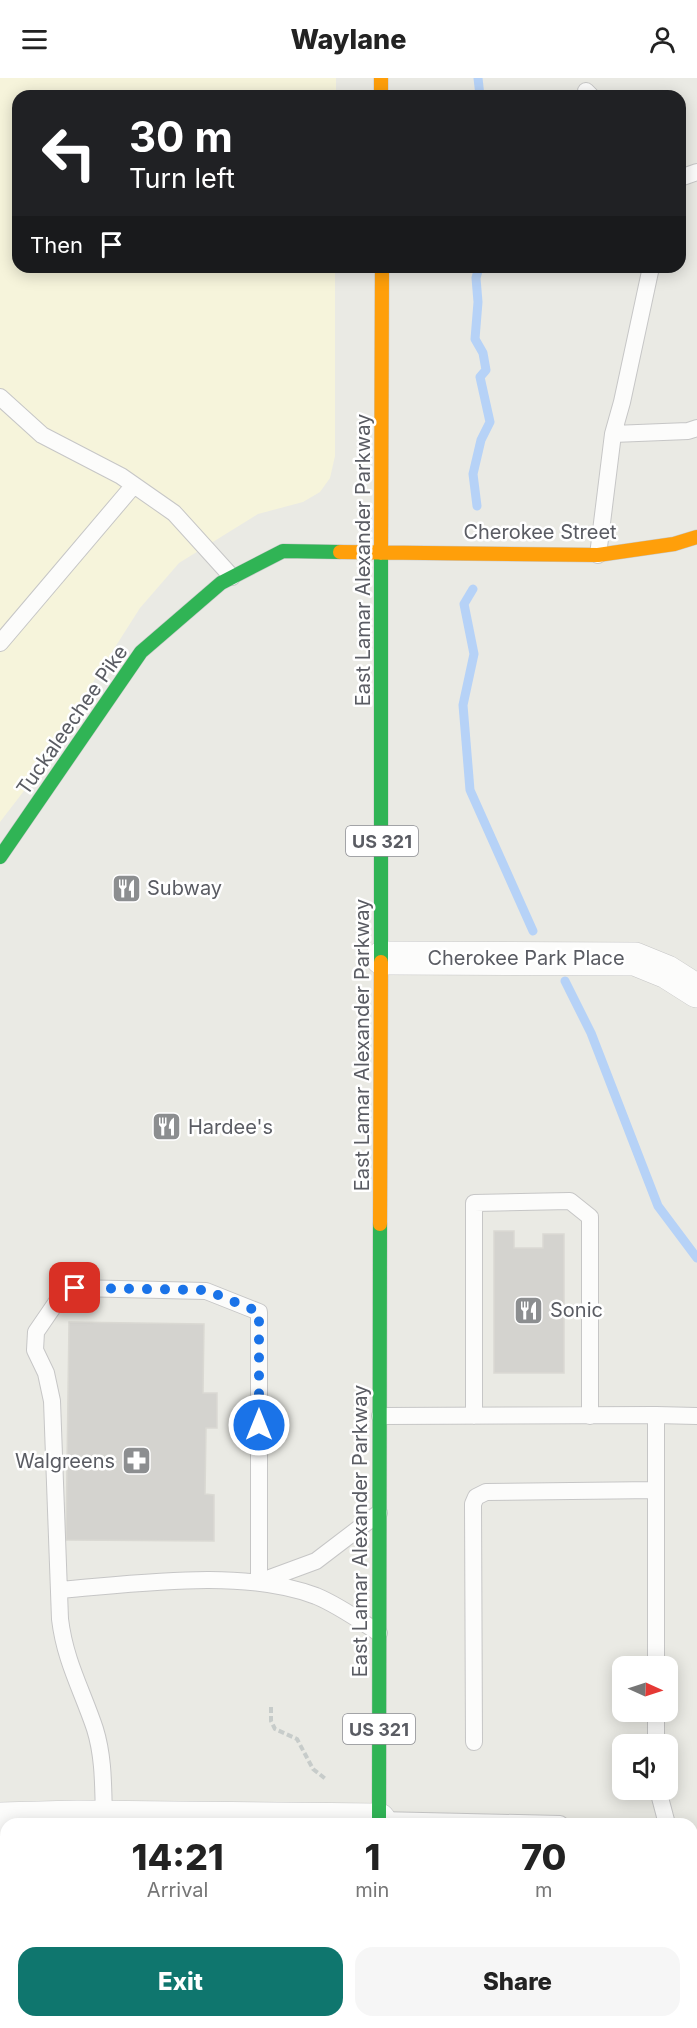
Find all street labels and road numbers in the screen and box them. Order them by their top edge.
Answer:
street label: East Lamar Alexander Parkway [351,414,375,706]
street label: Cherokee Street [463,520,617,544]
street label: Tuckaleechee Pike [11,641,133,799]
road number: US 321 [346,826,418,856]
street label: East Lamar Alexander Parkway [350,899,374,1191]
street label: Cherokee Park Place [427,946,625,970]
street label: East Lamar Alexander Parkway [348,1385,372,1677]
road number: US 321 [343,1714,415,1744]

